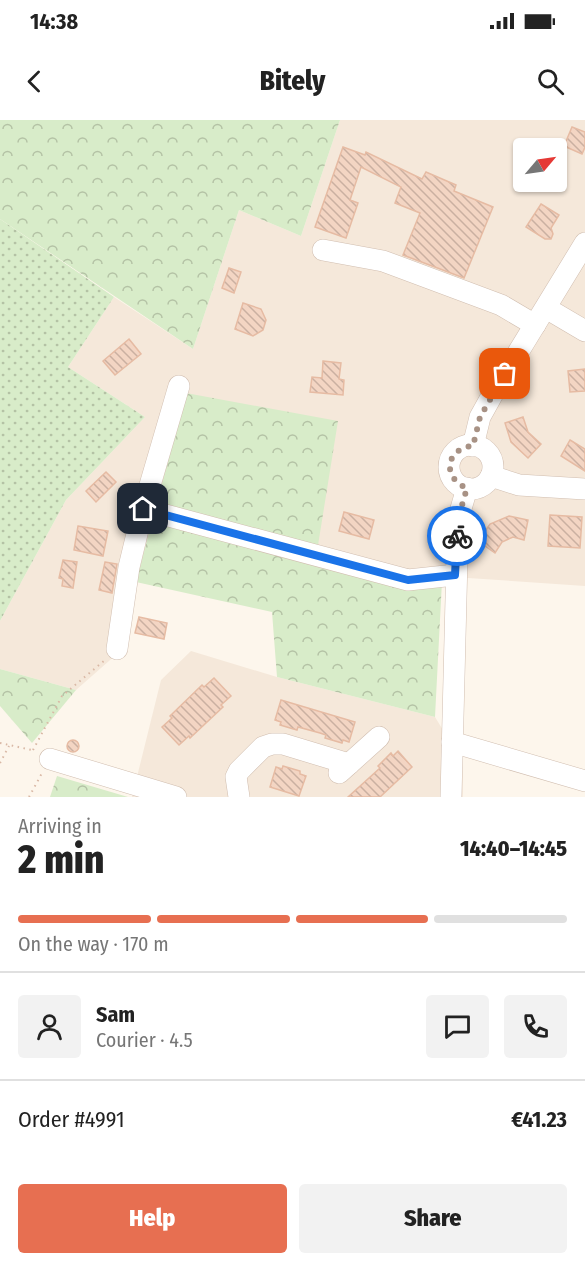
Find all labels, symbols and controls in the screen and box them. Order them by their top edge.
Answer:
text: 14:38 [30,8,78,35]
icon: back [18,65,51,98]
text: Bitely [260,65,325,97]
icon: search [534,65,567,98]
north arrow [513,138,567,192]
map controls [513,138,567,192]
pin [479,348,530,399]
icon: bag [488,357,521,390]
pin [117,483,168,534]
icon: home [126,492,159,525]
courier [427,506,487,566]
icon: bike [441,520,474,553]
text: Arriving in [18,814,102,838]
text: 14:40–14:45 [460,835,567,862]
text: 2 min [18,837,104,883]
text: On the way · 170 m [18,932,169,956]
button: person [18,995,81,1058]
button: chat [426,995,489,1058]
button: phone [504,995,567,1058]
text: Sam [96,1001,135,1028]
text: Courier · 4.5 [96,1028,193,1052]
text: Order #4991 [18,1106,125,1133]
text: €41.23 [511,1106,567,1133]
button: Help [18,1184,287,1253]
button: Share [299,1184,567,1253]

